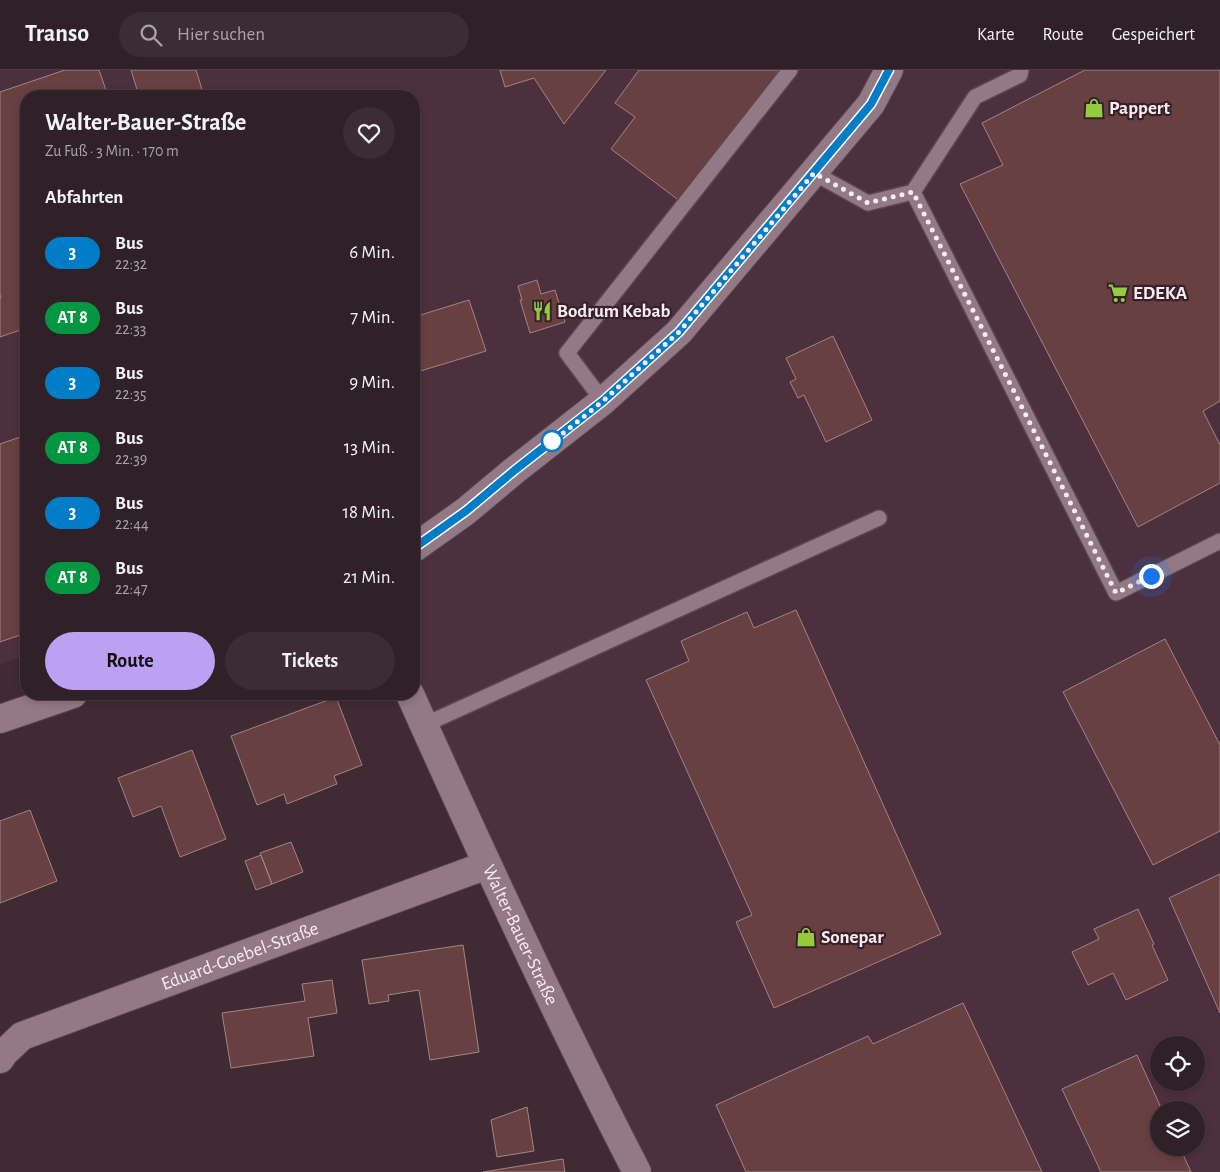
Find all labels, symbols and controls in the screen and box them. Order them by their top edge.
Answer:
search box [119,12,469,57]
icon: search [137,21,165,49]
text: Transo [25,22,89,46]
text: Hier suchen [177,25,265,44]
text: Karte [977,26,1014,44]
text: Route [1042,26,1084,44]
text: Gespeichert [1112,26,1195,44]
shop icon: Pappert [1083,97,1105,119]
place label: Pappert [1109,99,1171,118]
button: heart [343,107,395,159]
text: Walter-Bauer-Straße [45,111,246,135]
text: Zu Fuß · 3 Min. · 170 m [45,143,179,159]
text: Abfahrten [45,188,123,207]
text: Bus [115,234,143,253]
text: 6 Min. [349,243,395,262]
text: 3 [69,244,76,262]
text: 22:32 [115,256,147,272]
supermarket icon: EDEKA [1107,282,1129,304]
place label: EDEKA [1133,284,1188,303]
text: Bus [115,299,143,318]
restaurant icon: Bodrum Kebab [531,300,553,322]
place label: Bodrum Kebab [557,302,671,321]
text: 7 Min. [350,308,395,327]
text: AT 8 [57,309,88,327]
text: 22:33 [115,321,146,337]
text: Bus [115,364,143,383]
text: 9 Min. [349,373,395,392]
text: 3 [69,374,76,392]
text: 22:35 [115,386,147,402]
text: Bus [115,429,143,448]
unlabelled marker [541,430,563,452]
text: 13 Min. [344,438,395,457]
text: AT 8 [57,439,88,457]
text: 22:39 [115,451,147,467]
text: Bus [115,494,143,513]
text: 18 Min. [343,503,395,522]
text: 3 [69,504,76,522]
text: 22:44 [115,516,149,532]
text: Bus [115,559,143,578]
your location [1139,564,1164,589]
text: 21 Min. [343,568,395,587]
text: AT 8 [57,569,88,587]
text: 22:47 [115,581,148,597]
button: Route [45,632,215,690]
button: Tickets [225,632,395,690]
street label: Walter-Bauer-Straße [479,862,562,1008]
street label: Eduard-Goebel-Straße [159,918,321,993]
shop icon: Sonepar [795,926,817,948]
place label: Sonepar [821,928,884,947]
map controls [1150,1036,1205,1156]
button: locate [1150,1036,1205,1091]
button: layers [1150,1101,1205,1156]

